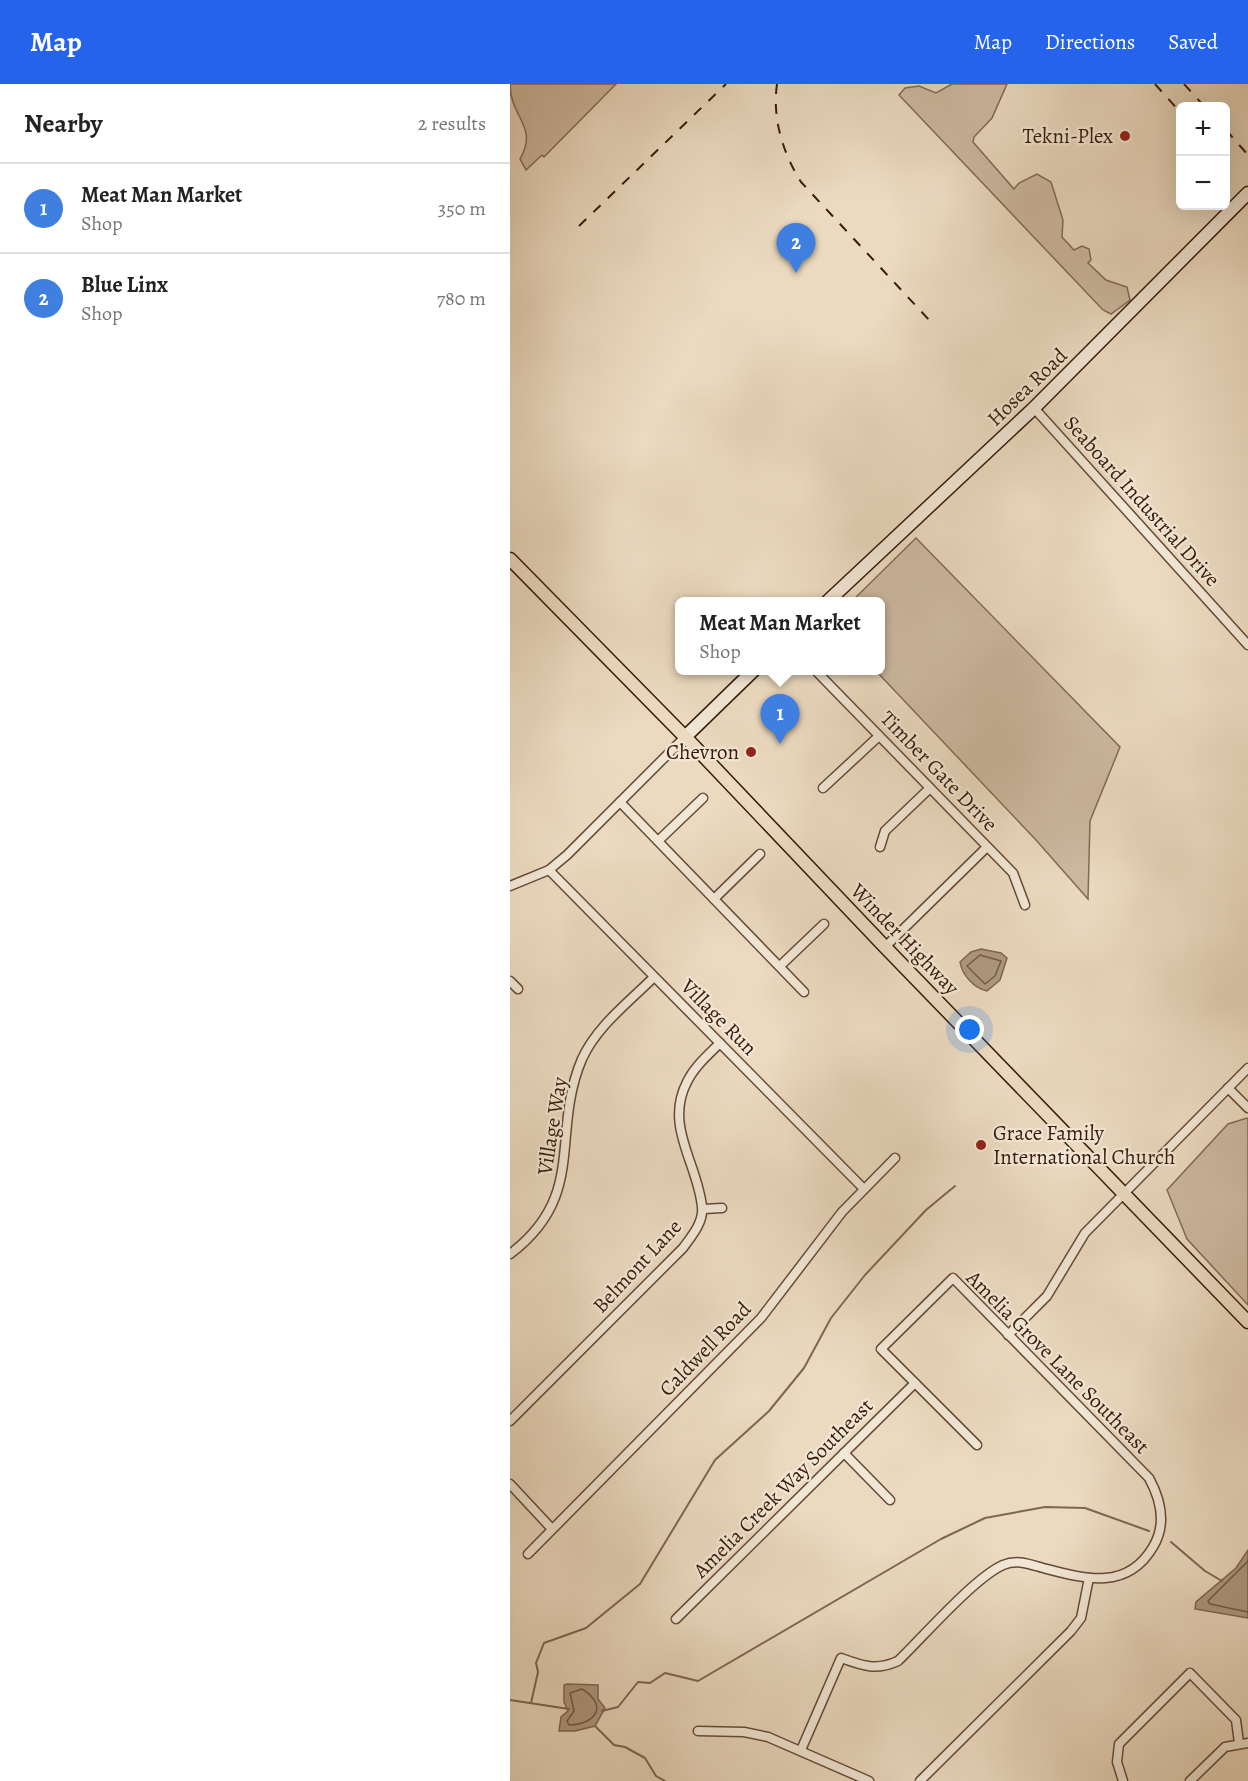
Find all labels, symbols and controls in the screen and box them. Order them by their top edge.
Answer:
text: Map [30,23,82,61]
text: Map [974,28,1012,56]
text: Directions [1045,28,1135,56]
text: Saved [1168,28,1218,56]
map controls [1176,102,1230,210]
button: + [1176,102,1230,156]
text: Nearby [24,106,103,141]
text: 2 results [418,110,486,137]
place label: Tekni-Plex [1023,122,1113,150]
marker: Tekni-Plex [1118,129,1132,143]
button: − [1176,156,1230,210]
text: Meat Man Market [81,180,242,210]
text: 1 [40,195,47,222]
text: 350 m [438,195,486,222]
text: Shop [81,210,123,237]
pin: 2 [776,224,816,273]
text: Blue Linx [81,270,168,300]
text: 2 [39,285,48,312]
text: 780 m [437,285,486,312]
text: Shop [81,300,123,327]
street label: Hosea Road [981,341,1074,432]
street label: Seaboard Industrial Drive [1058,409,1226,593]
popup [675,597,885,675]
text: Meat Man Market [699,608,861,638]
text: Shop [699,638,741,665]
pin: 1 [760,694,800,744]
street label: Timber Gate Drive [874,705,1004,837]
place label: Chevron [666,738,739,766]
marker: Chevron [744,745,758,759]
street label: Winder Highway [844,876,966,1001]
street label: Village Run [674,972,763,1061]
your location [955,1015,984,1044]
street label: Village Way [530,1074,574,1178]
place label: Grace Family International Church [993,1119,1175,1171]
marker: Grace Family International Church [974,1138,988,1152]
street label: Belmont Lane [586,1213,688,1319]
street label: Amelia Grove Lane Southeast [960,1264,1156,1460]
street label: Caldwell Road [653,1295,758,1402]
street label: Amelia Creek Way Southeast [686,1392,879,1585]

